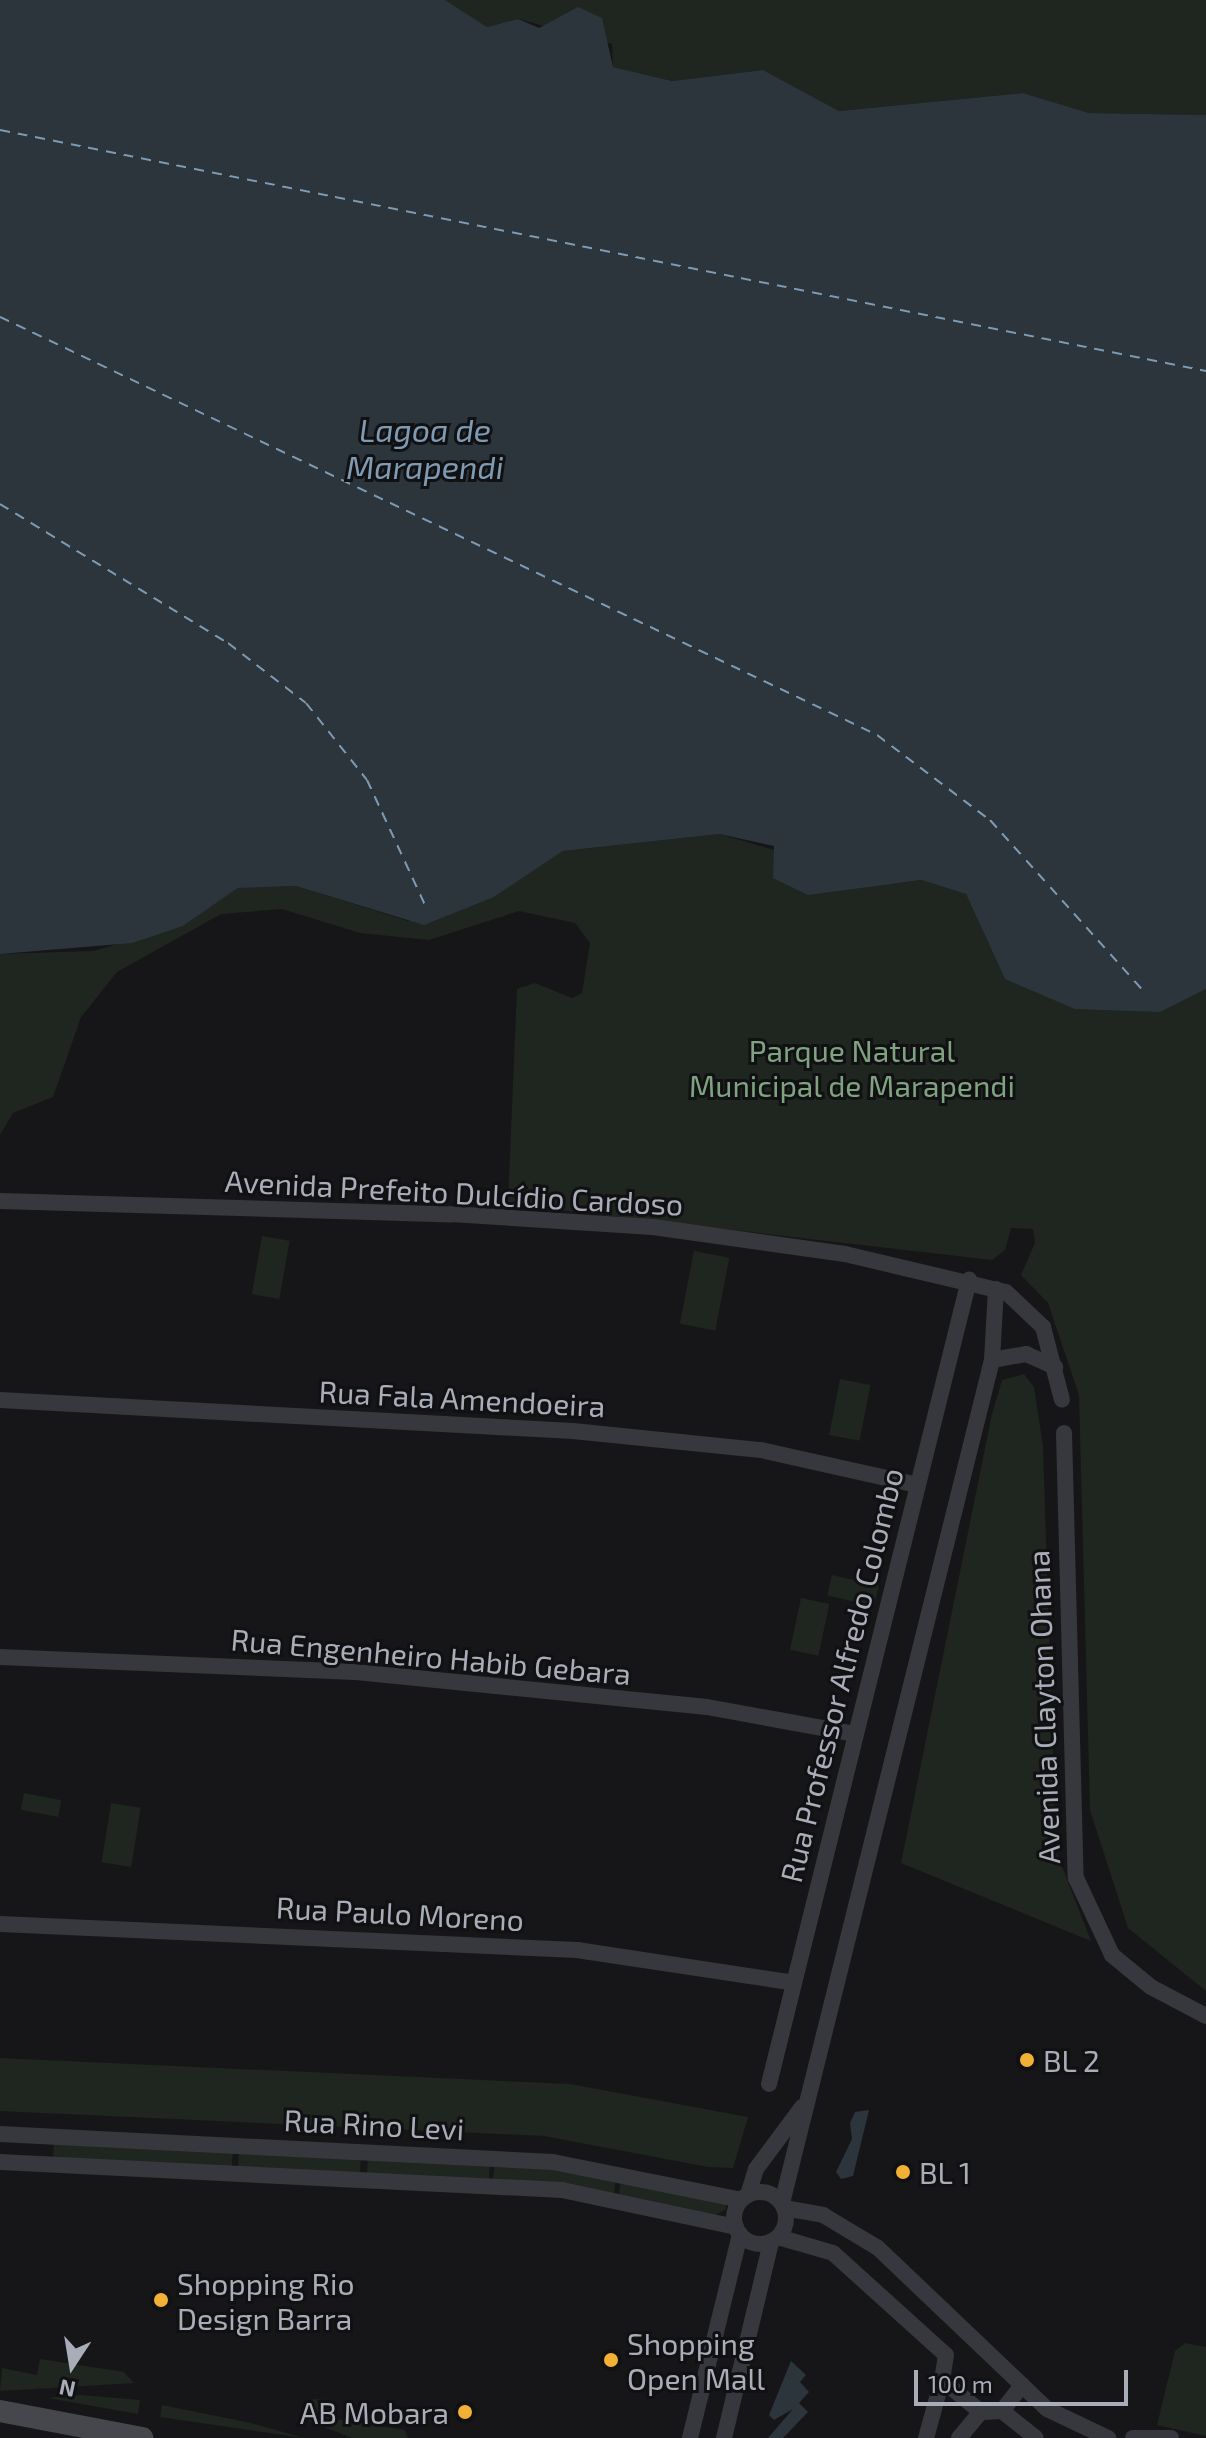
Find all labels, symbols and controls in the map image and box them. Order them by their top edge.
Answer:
water label: Lagoa de Marapendi [346,411,504,486]
park label: Parque Natural Municipal de Marapendi [689,1032,1015,1102]
street label: Avenida Prefeito Dulcídio Cardoso [224,1162,684,1222]
street label: Rua Fala Amendoeira [317,1372,607,1424]
street label: Rua Professor Alfredo Colombo [772,1464,910,1886]
street label: Avenida Clayton Ohana [1020,1550,1066,1864]
street label: Rua Engenheiro Habib Gebara [229,1621,633,1691]
street label: Rua Paulo Moreno [275,1889,525,1937]
place label: BL 2 [1043,2042,1101,2078]
marker: BL 2 [1018,2051,1036,2069]
street label: Rua Rino Levi [283,2101,465,2147]
place label: BL 1 [919,2154,972,2190]
marker: BL 1 [894,2163,912,2181]
place label: Shopping Rio Design Barra [177,2265,354,2336]
marker: Shopping Rio Design Barra [152,2291,170,2309]
place label: Shopping Open Mall [627,2325,765,2396]
north arrow [32,2326,112,2406]
marker: Shopping Open Mall [602,2351,620,2369]
scale bar [918,2354,1132,2404]
text: 100 m [928,2369,993,2398]
text: N [57,2375,77,2404]
place label: AB Mobara [300,2394,449,2430]
marker: AB Mobara [456,2403,474,2421]

